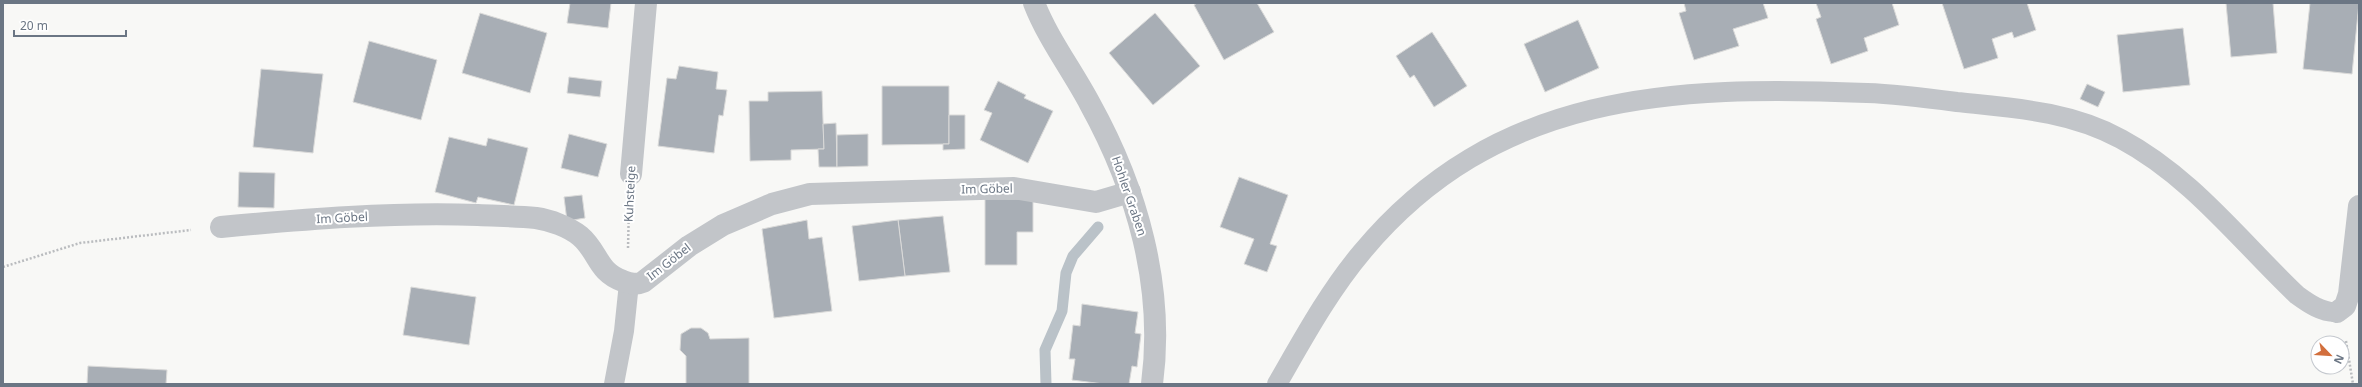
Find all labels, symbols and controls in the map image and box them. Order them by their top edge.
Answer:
scale bar [14,12,126,38]
text: 20 m [20,17,48,34]
street label: Hohler Graben [1108,154,1151,238]
street label: Kuhsteige [620,165,639,223]
street label: Im Göbel [961,180,1013,197]
street label: Im Göbel [316,208,368,227]
street label: Im Göbel [643,239,694,284]
north arrow [2310,335,2350,375]
text: N [2331,352,2348,367]

